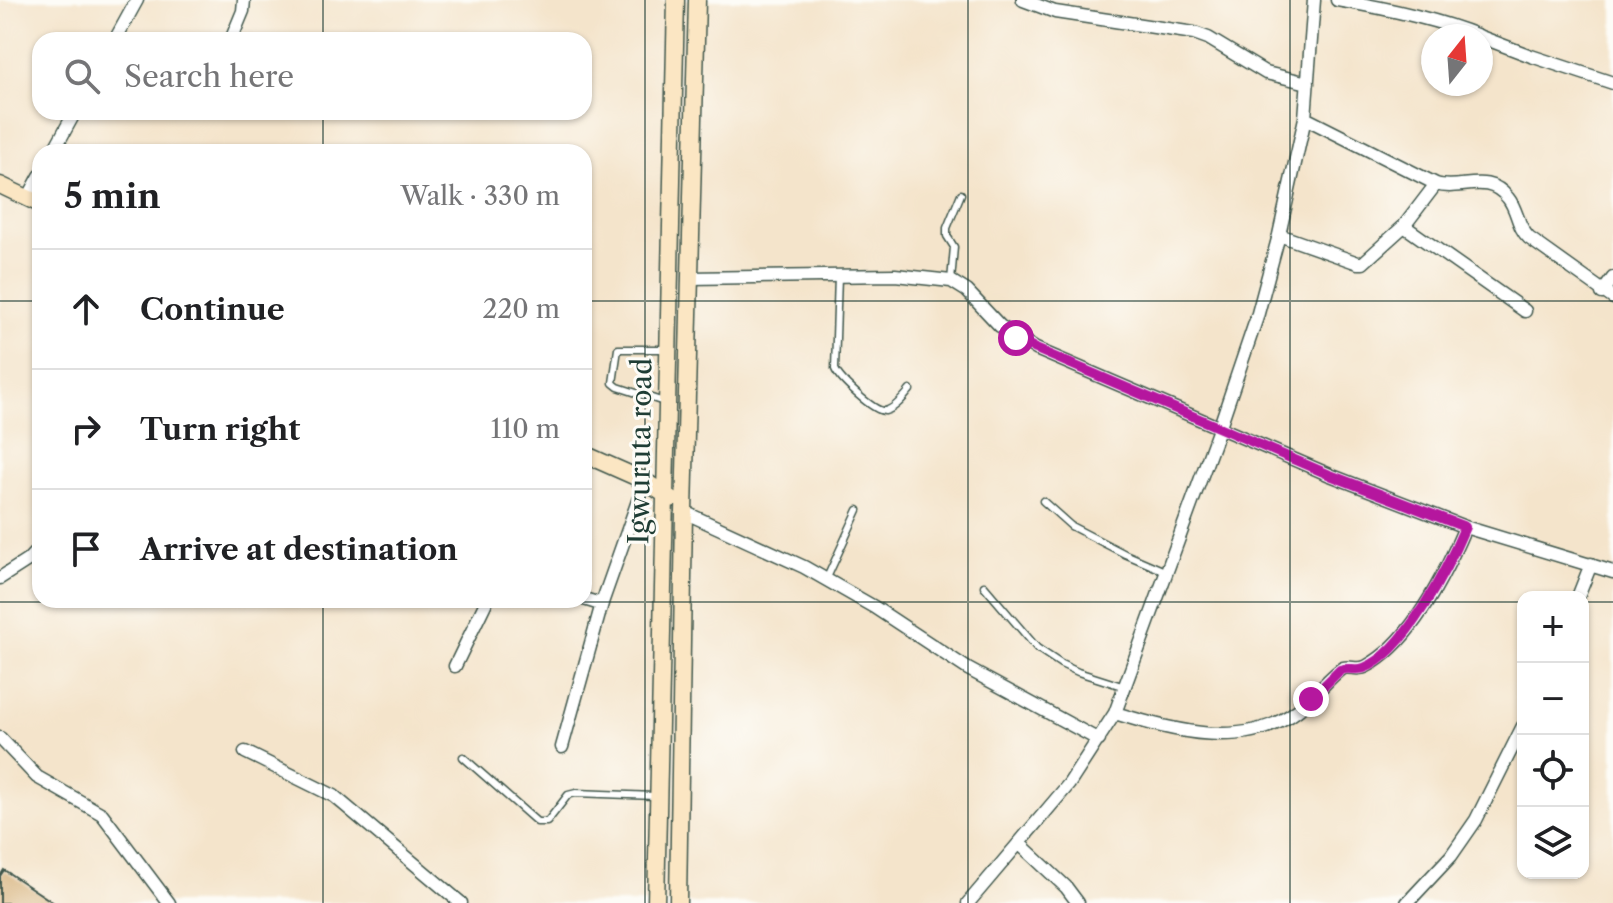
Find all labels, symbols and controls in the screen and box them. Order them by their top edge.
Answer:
north arrow [1421,24,1493,96]
search box [32,32,592,120]
icon: search [60,54,104,98]
text: Search here [124,58,294,95]
text: 5 min [64,175,161,217]
text: Walk · 330 m [401,180,560,212]
icon: ahead [64,287,108,331]
text: Continue [140,291,285,328]
text: 220 m [482,293,560,325]
route start [998,320,1034,356]
street label: Igwuruta road [621,357,659,545]
icon: right [64,407,108,451]
text: Turn right [140,411,300,448]
text: 110 m [491,413,560,445]
icon: arrive [64,527,108,571]
text: Arrive at destination [140,531,458,568]
map controls [1517,591,1589,879]
button: + [1517,591,1589,663]
button: − [1517,663,1589,735]
route end [1293,681,1329,717]
button: locate [1517,735,1589,807]
button: layers [1517,807,1589,879]

